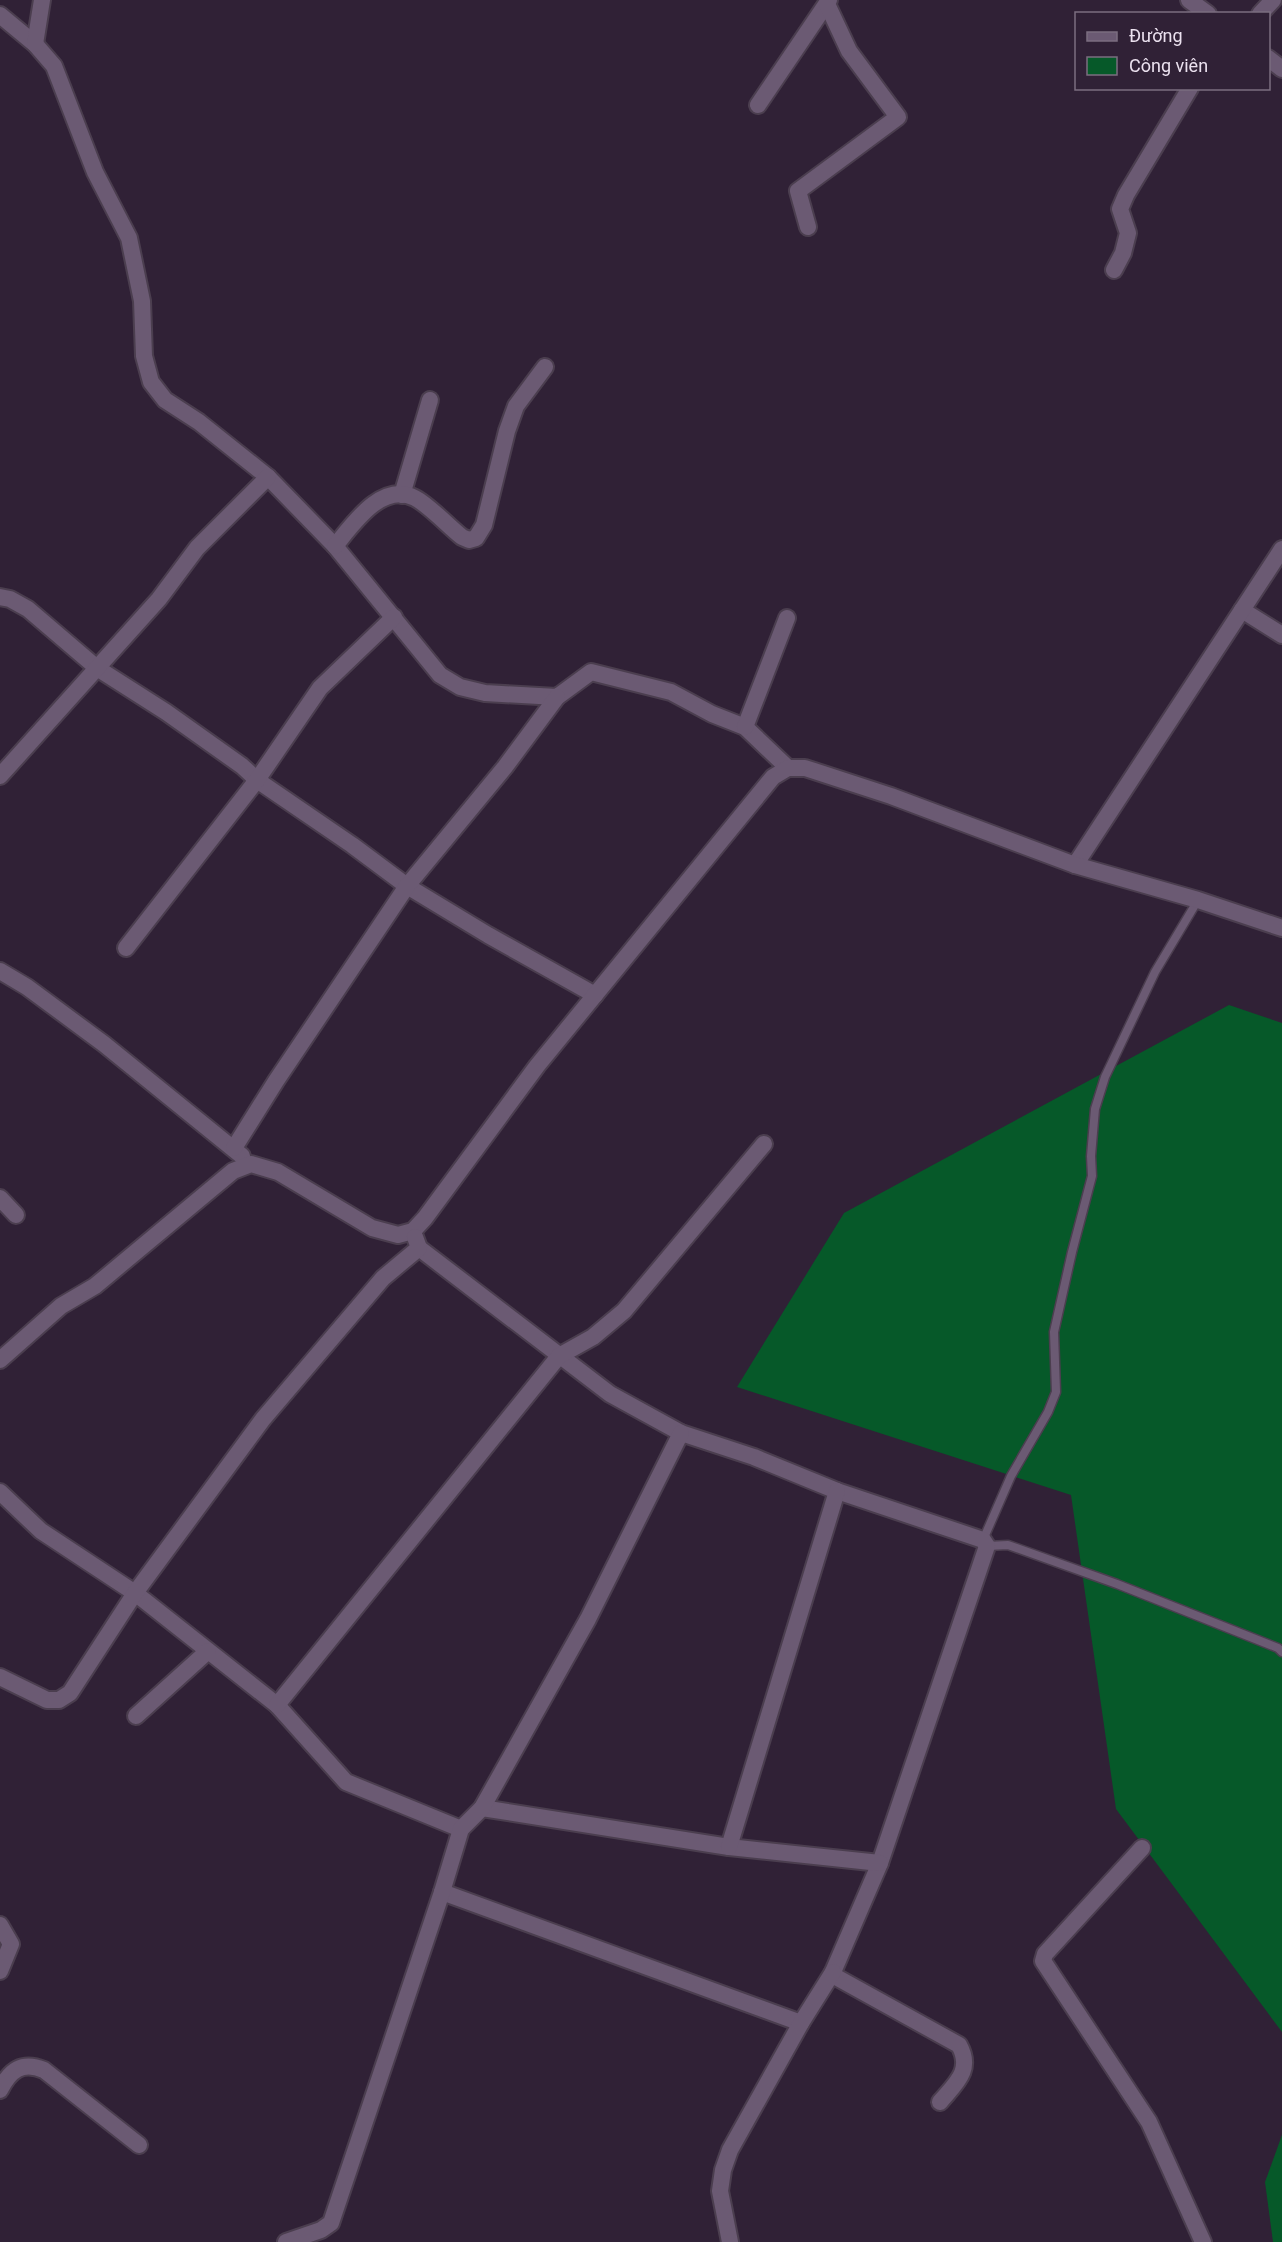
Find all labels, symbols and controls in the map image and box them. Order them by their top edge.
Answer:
legend [1075,12,1270,90]
text: Đường [1129,25,1183,46]
text: Công viên [1129,55,1208,76]

